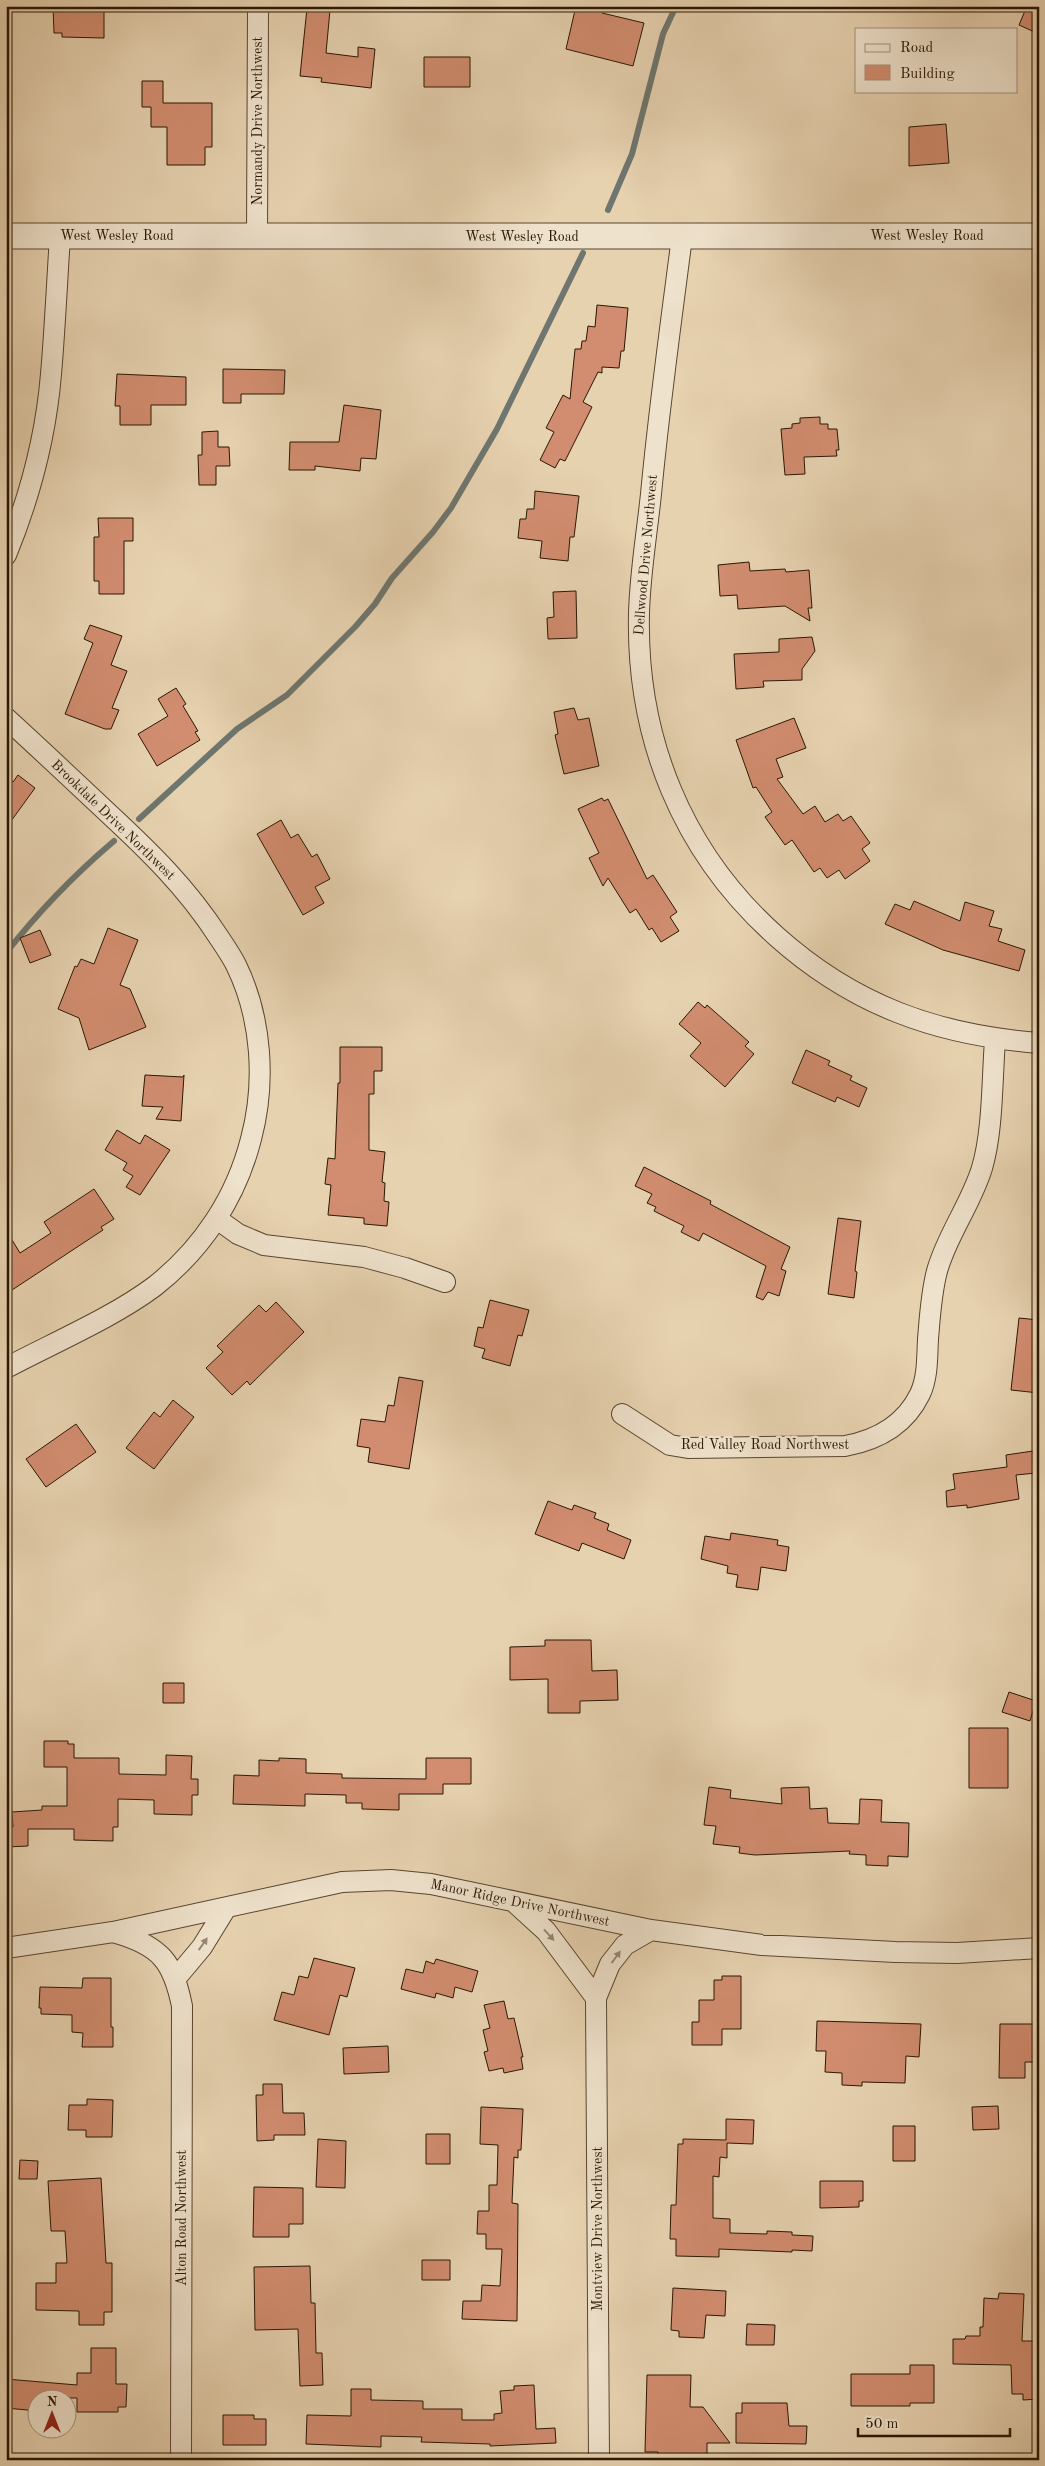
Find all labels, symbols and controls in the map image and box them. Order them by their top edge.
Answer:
legend [855,28,1018,92]
street label: Normandy Drive Northwest [251,36,265,205]
text: Road [900,41,934,56]
text: Building [900,67,955,82]
street label: West Wesley Road [60,229,174,243]
street label: West Wesley Road [870,229,984,243]
street label: West Wesley Road [465,230,579,244]
street label: Dellwood Drive Northwest [632,474,660,636]
street label: Brookdale Drive Northwest [48,757,178,883]
street label: Red Valley Road Northwest [681,1438,849,1452]
street label: Manor Ridge Drive Northwest [429,1877,611,1929]
one-way arrow [543,1929,554,1942]
one-way arrow [198,1937,208,1951]
one-way arrow [610,1951,621,1964]
street label: Montview Drive Northwest [591,2147,605,2311]
street label: Alton Road Northwest [175,2150,189,2286]
north arrow [28,2388,78,2438]
text: N [47,2395,58,2409]
scale bar [858,2406,1010,2438]
text: 50 m [865,2417,899,2432]

